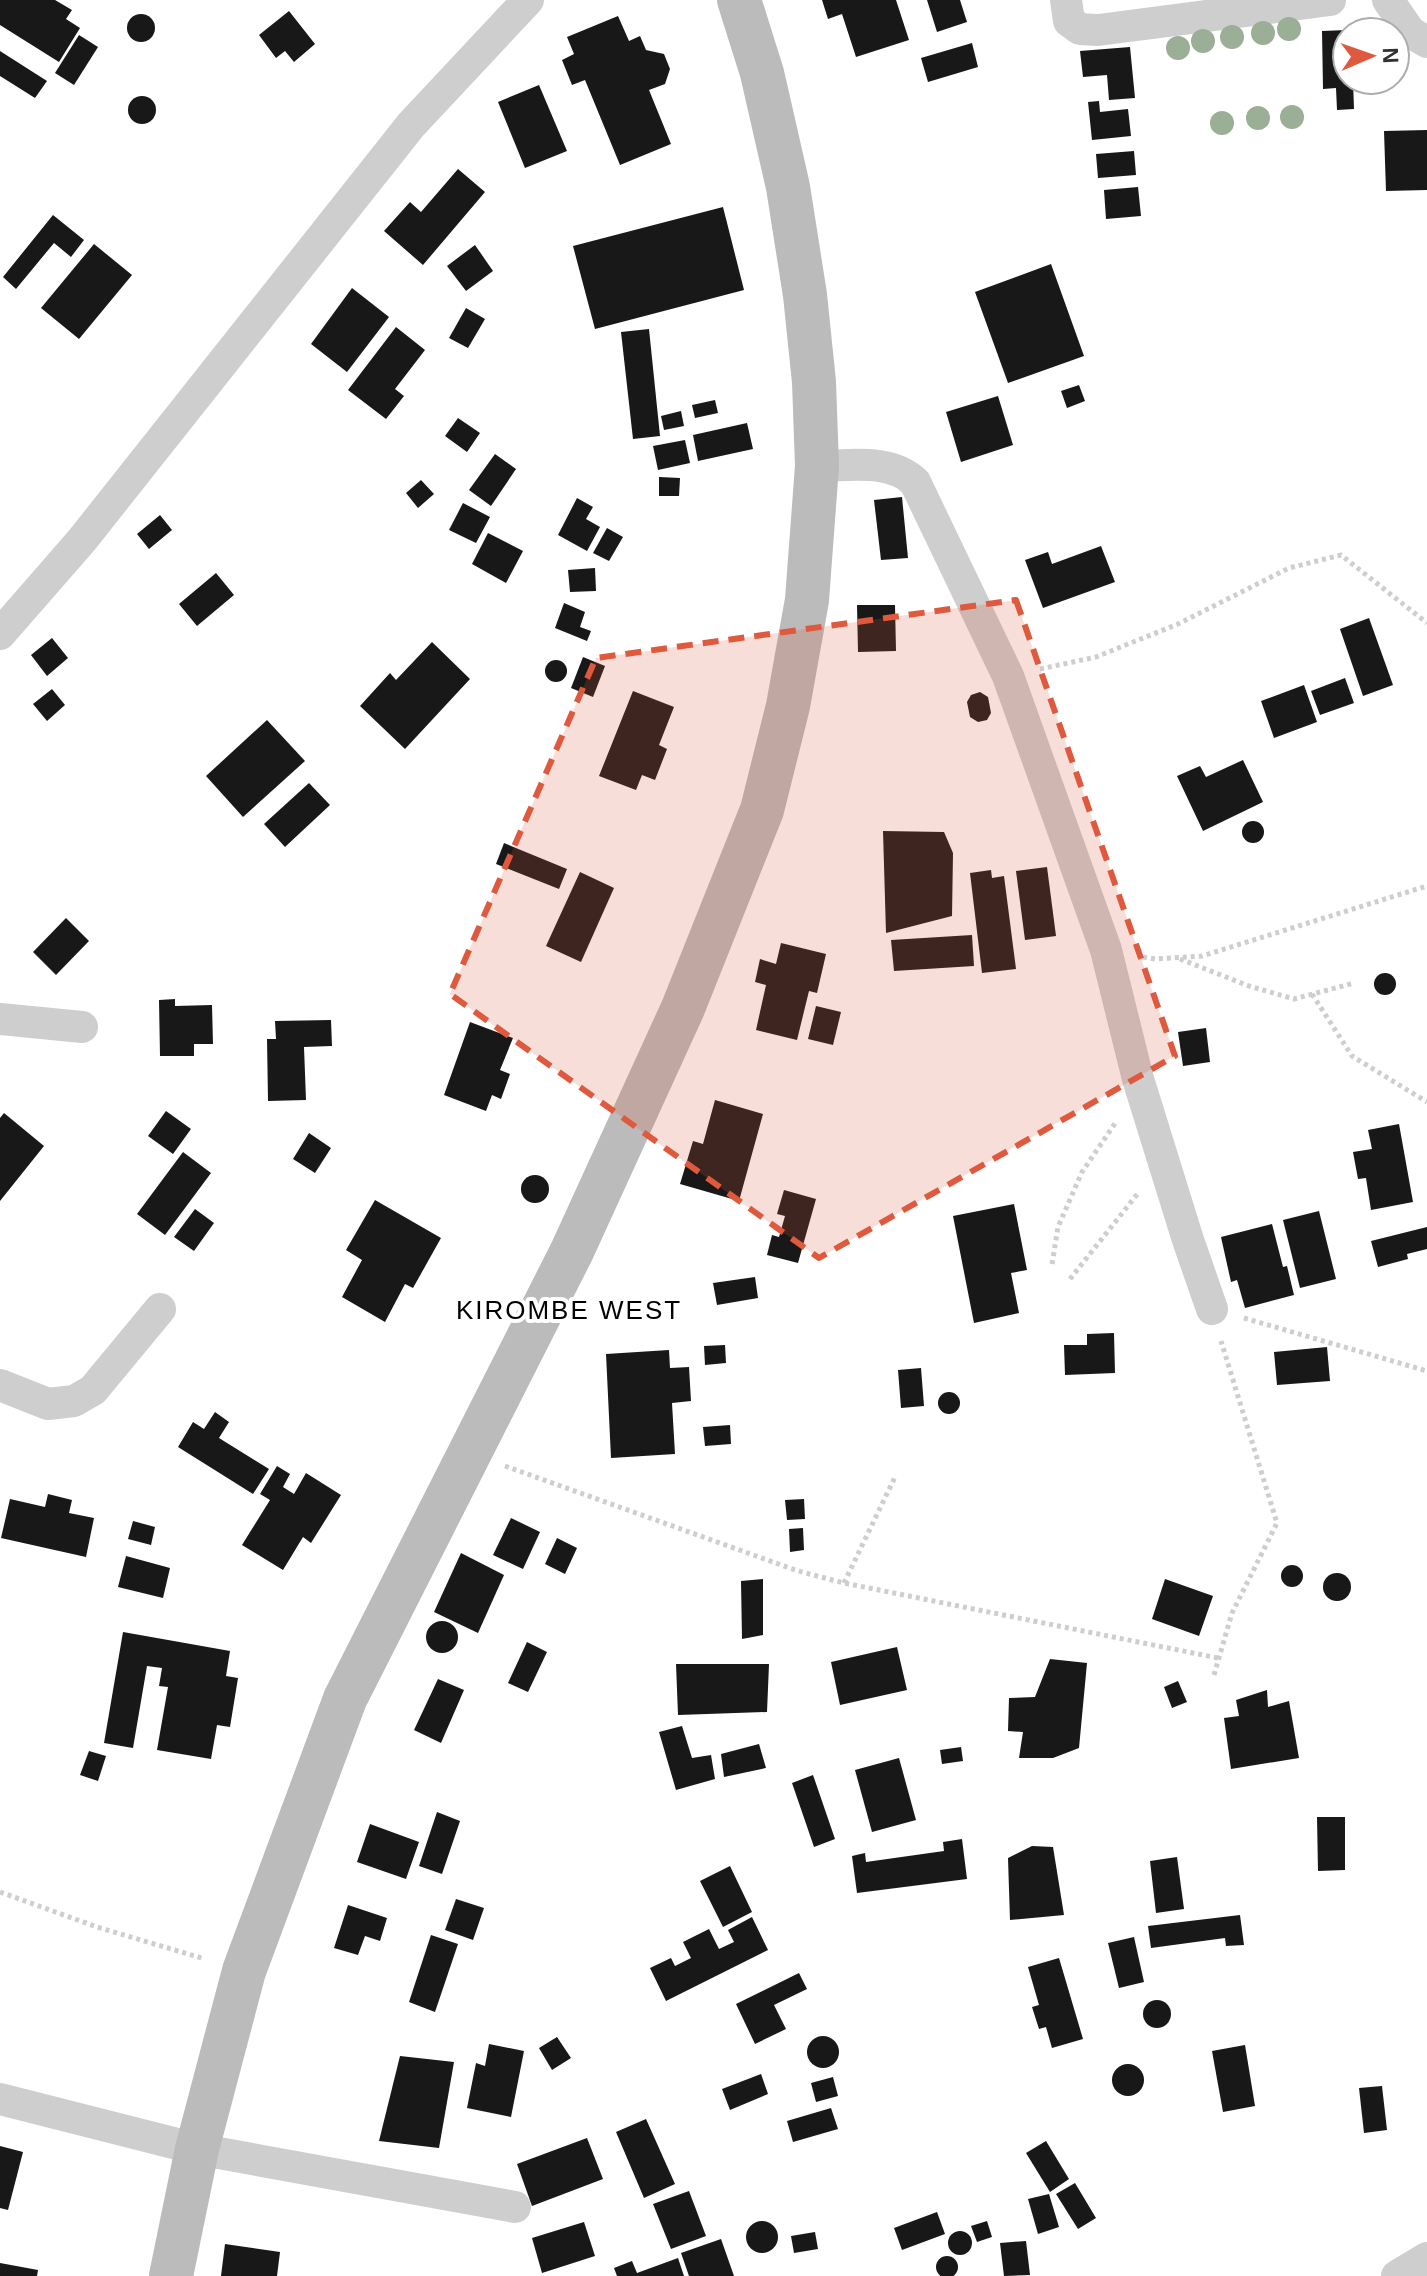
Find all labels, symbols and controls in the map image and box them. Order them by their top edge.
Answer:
north arrow [1331,16,1411,96]
text: N [1378,47,1403,64]
district label: KIROMBE WEST [456,1295,682,1325]

